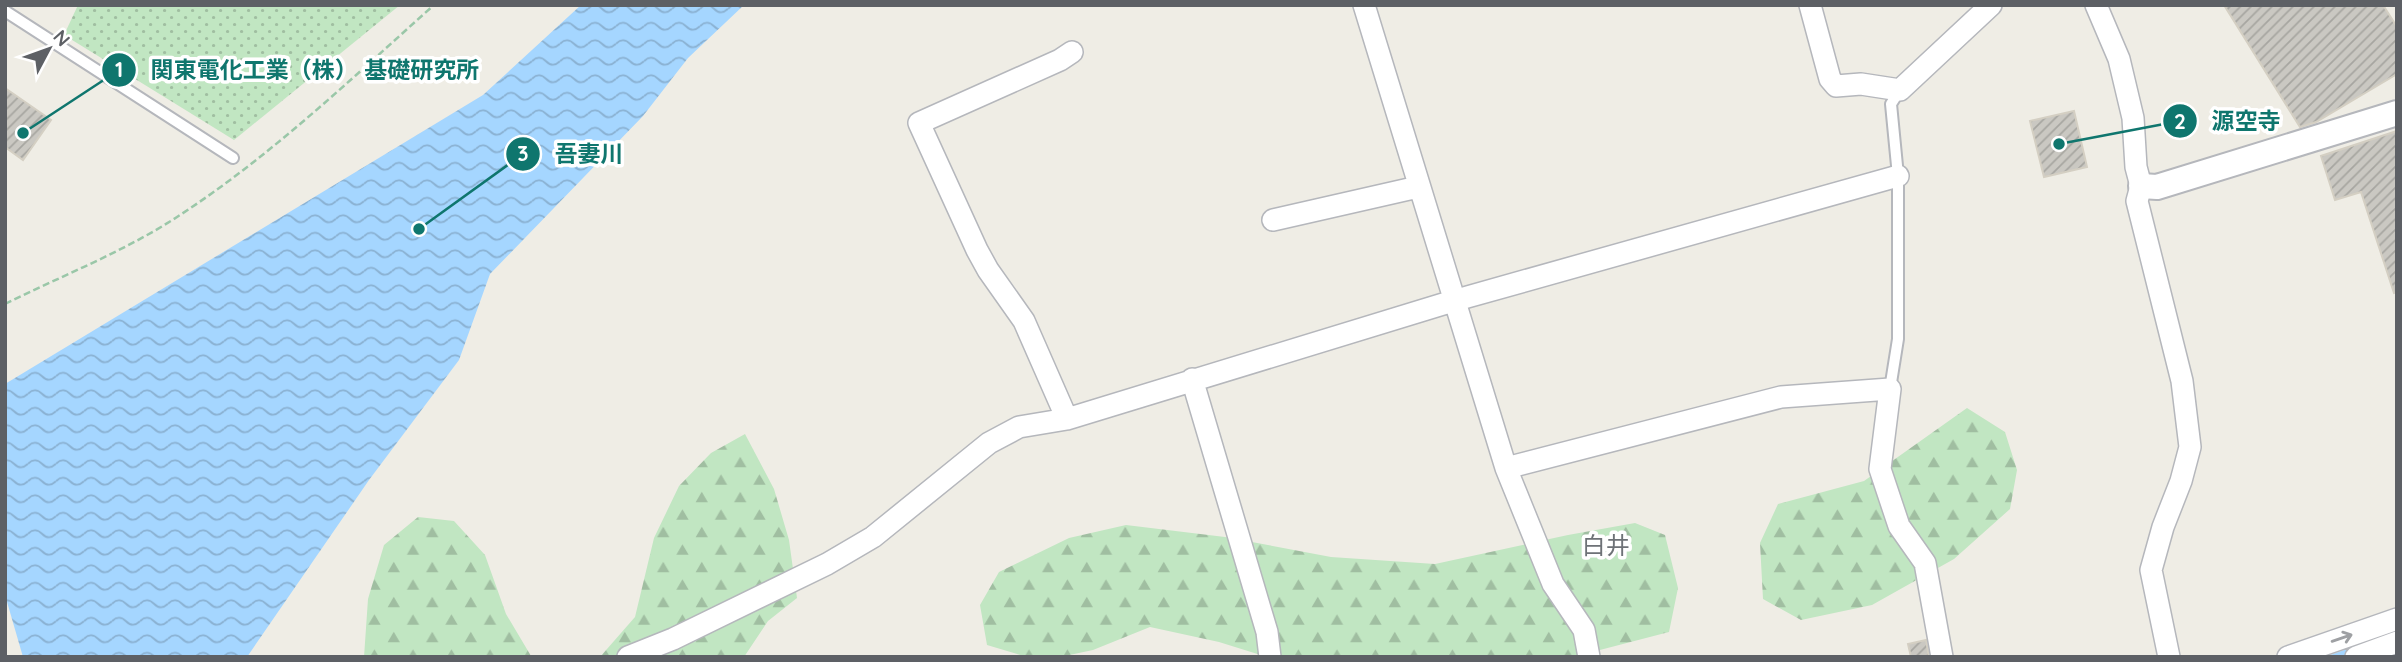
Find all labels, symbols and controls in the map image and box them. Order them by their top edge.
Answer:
north arrow [14,14,84,84]
text: N [48,25,75,51]
callout: 関東電化工業（株） 基礎研究所 [102,48,493,92]
text: 関東電化工業（株） 基礎研究所 [151,55,479,84]
text: 1 [115,56,123,82]
callout: 源空寺 [2163,99,2295,143]
text: 源空寺 [2212,106,2281,135]
text: 2 [2174,108,2186,134]
callout: 吾妻川 [506,132,638,176]
text: 吾妻川 [555,139,624,168]
text: 3 [517,140,529,166]
district label: 白井 [1582,530,1630,560]
one-way arrow [2331,631,2353,643]

